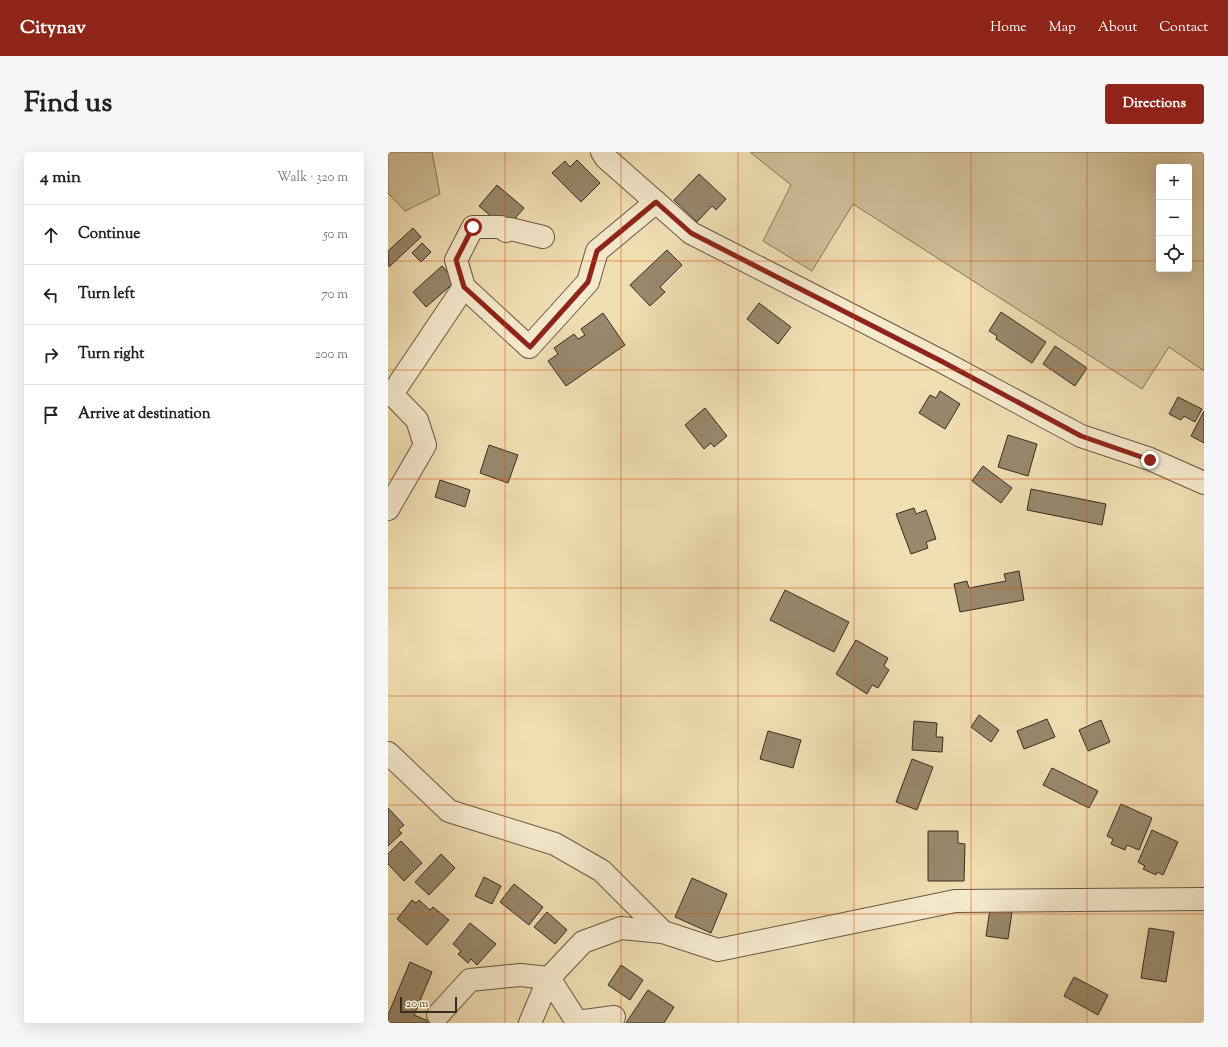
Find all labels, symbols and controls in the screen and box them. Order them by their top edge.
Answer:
text: Citynav [20,15,86,42]
text: Home [990,18,1027,38]
text: Map [1049,18,1076,38]
text: About [1098,18,1137,38]
text: Contact [1159,18,1208,38]
text: Find us [24,84,112,124]
button: Directions [1105,84,1204,124]
map controls [1156,164,1192,272]
button: + [1156,164,1192,200]
text: 4 min [40,166,81,190]
text: Walk · 320 m [277,169,348,187]
button: − [1156,200,1192,236]
route start [464,218,482,236]
icon: ahead [40,224,62,246]
text: Continue [78,224,140,245]
text: 50 m [323,226,348,244]
button: locate [1156,236,1192,272]
icon: left [40,284,62,306]
text: Turn left [78,284,135,305]
text: 70 m [321,286,348,304]
icon: right [40,344,62,366]
text: Turn right [78,344,144,365]
text: 200 m [315,346,348,364]
icon: arrive [40,404,62,426]
text: Arrive at destination [78,404,211,425]
route end [1141,451,1159,469]
scale bar [400,995,457,1014]
text: 20 m [406,996,428,1012]

